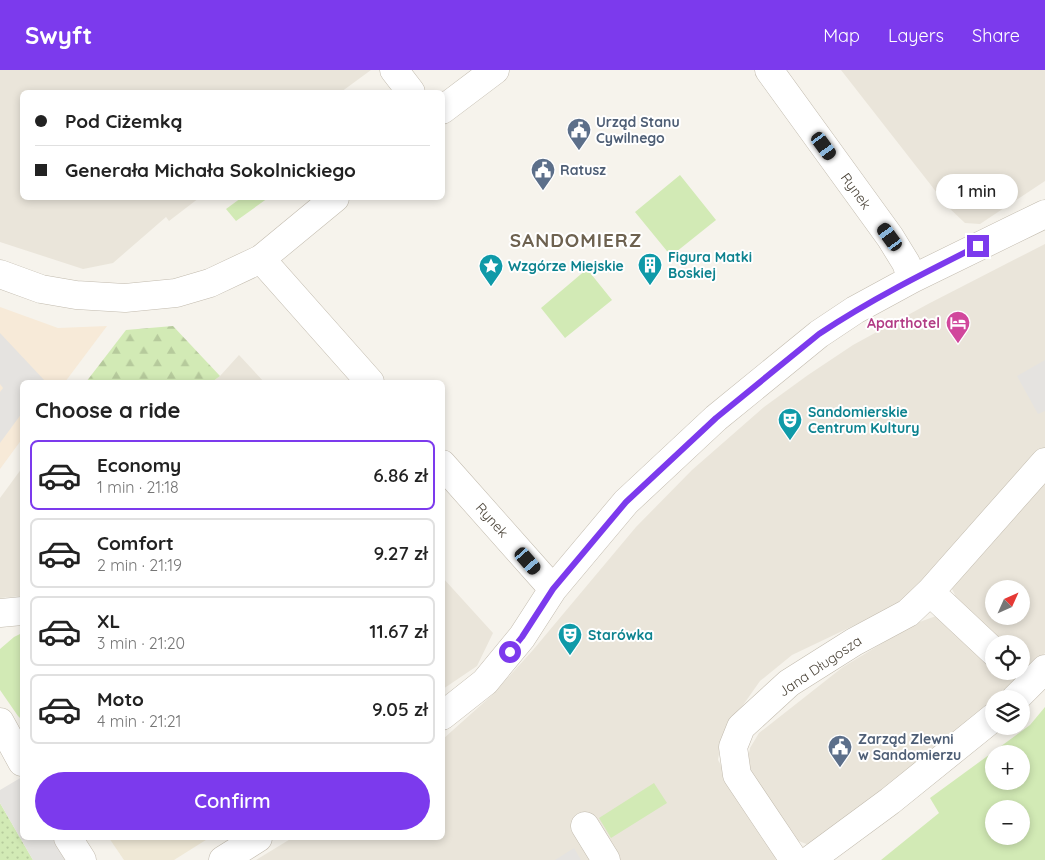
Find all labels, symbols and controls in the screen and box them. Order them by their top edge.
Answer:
text: Swyft [25,20,92,50]
text: Map [823,24,860,47]
text: Layers [888,24,944,47]
text: Share [972,24,1020,47]
text: Pod Ciżemką [65,109,182,133]
place label: Urząd Stanu Cywilnego [596,113,680,147]
public building icon: Urząd Stanu Cywilnego [566,117,592,151]
car [809,129,838,163]
public building icon: Ratusz [530,157,556,191]
text: Generała Michała Sokolnickiego [65,158,356,182]
place label: Ratusz [560,161,606,179]
street label: Rynek [837,169,875,213]
callout: 1 min [937,174,1019,208]
text: 1 min [958,181,996,201]
car [875,220,904,254]
district label: SANDOMIERZ [510,228,642,252]
route end [967,235,989,257]
place label: Figura Matki Boskiej [668,248,752,282]
building icon: Figura Matki Boskiej [637,252,663,286]
place icon: Wzgórze Miejskie [478,253,504,287]
place label: Wzgórze Miejskie [508,257,624,275]
hotel icon: Aparthotel [945,310,971,344]
place label: Aparthotel [867,314,940,332]
text: Choose a ride [35,396,180,424]
place label: Sandomierskie Centrum Kultury [808,403,919,437]
theatre icon: Sandomierskie Centrum Kultury [777,407,803,441]
icon: car [37,453,82,498]
text: Economy [97,453,181,477]
text: 6.86 zł [373,463,428,487]
text: 1 min · 21:18 [97,477,179,497]
street label: Rynek [472,499,512,541]
icon: car [37,531,82,576]
text: Comfort [97,531,174,555]
text: 9.27 zł [374,541,428,565]
car [512,545,543,577]
text: 2 min · 21:19 [97,555,182,575]
north arrow [985,580,1030,625]
map controls [985,580,1030,845]
icon: car [37,609,82,654]
text: XL [97,609,120,633]
text: 11.67 zł [369,619,428,643]
theatre icon: Starówka [557,622,583,656]
place label: Starówka [588,626,653,644]
street label: Jana Długosza [775,632,865,700]
text: 3 min · 21:20 [97,633,185,653]
button: locate [985,635,1030,680]
route start [499,641,521,663]
icon: car [37,687,82,732]
text: Moto [97,687,144,711]
button: layers [985,690,1030,735]
text: 9.05 zł [372,697,428,721]
text: 4 min · 21:21 [97,711,181,731]
place label: Zarząd Zlewni w Sandomierzu [858,730,961,764]
public building icon: Zarząd Zlewni w Sandomierzu [827,734,853,768]
button: + [985,745,1030,790]
button: Confirm [35,772,430,830]
button: − [985,800,1030,845]

